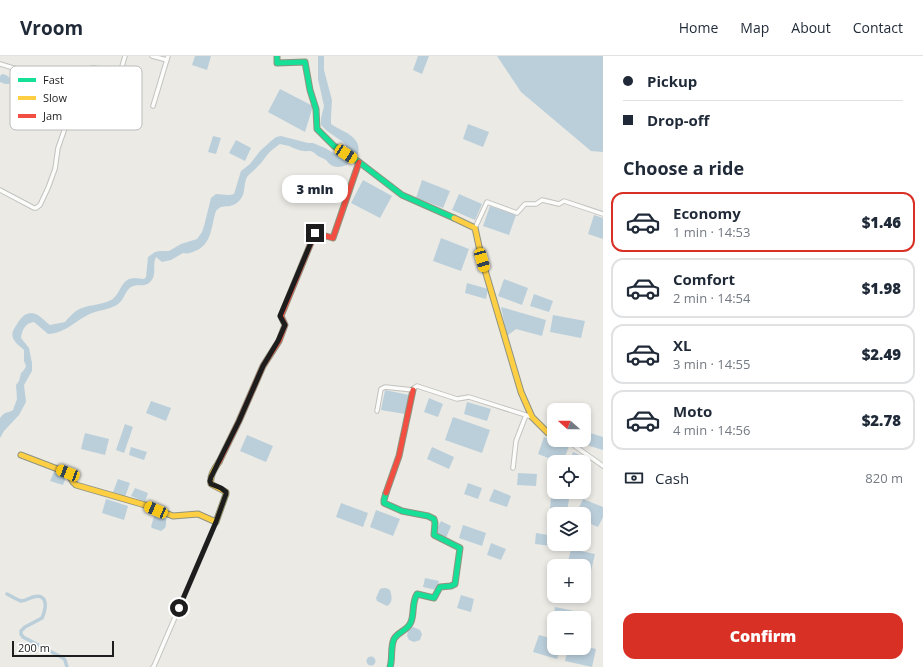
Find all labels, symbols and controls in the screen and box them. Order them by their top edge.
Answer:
text: Vroom [20,15,83,41]
text: Home [679,18,718,37]
text: Map [740,18,769,37]
text: About [791,18,831,37]
text: Contact [853,18,903,37]
legend [10,66,142,130]
text: Pickup [647,71,697,91]
text: Fast [43,72,64,87]
text: Slow [43,90,67,105]
text: Jam [42,108,62,123]
text: Drop-off [647,110,709,130]
car [333,142,359,166]
text: Choose a ride [623,156,744,180]
callout: 3 min [282,175,348,203]
text: 3 min [297,180,333,198]
text: Economy [673,203,741,223]
icon: car [625,204,661,240]
text: $1.46 [862,212,901,232]
text: 1 min · 14:53 [673,223,750,241]
route end [306,224,324,242]
car [473,247,491,273]
text: Comfort [673,269,735,289]
icon: car [625,270,661,306]
text: $1.98 [862,278,901,298]
text: 2 min · 14:54 [673,289,750,307]
text: XL [673,335,691,355]
icon: car [625,336,661,372]
text: $2.49 [862,344,901,364]
text: 3 min · 14:55 [673,355,750,373]
text: Moto [673,401,712,421]
icon: car [625,402,661,438]
north arrow [547,403,591,447]
map controls [547,403,591,655]
text: $2.78 [862,410,901,430]
text: 4 min · 14:56 [673,421,750,439]
button: locate [547,455,591,499]
car [55,463,81,483]
icon: cash [623,467,645,489]
text: Cash [655,468,689,488]
text: 820 m [865,469,903,487]
car [143,500,169,520]
button: layers [547,507,591,551]
button: + [547,559,591,603]
route start [170,599,188,617]
button: − [547,611,591,655]
button: Confirm [623,613,903,659]
scale bar [12,639,114,658]
text: 200 m [18,640,50,655]

